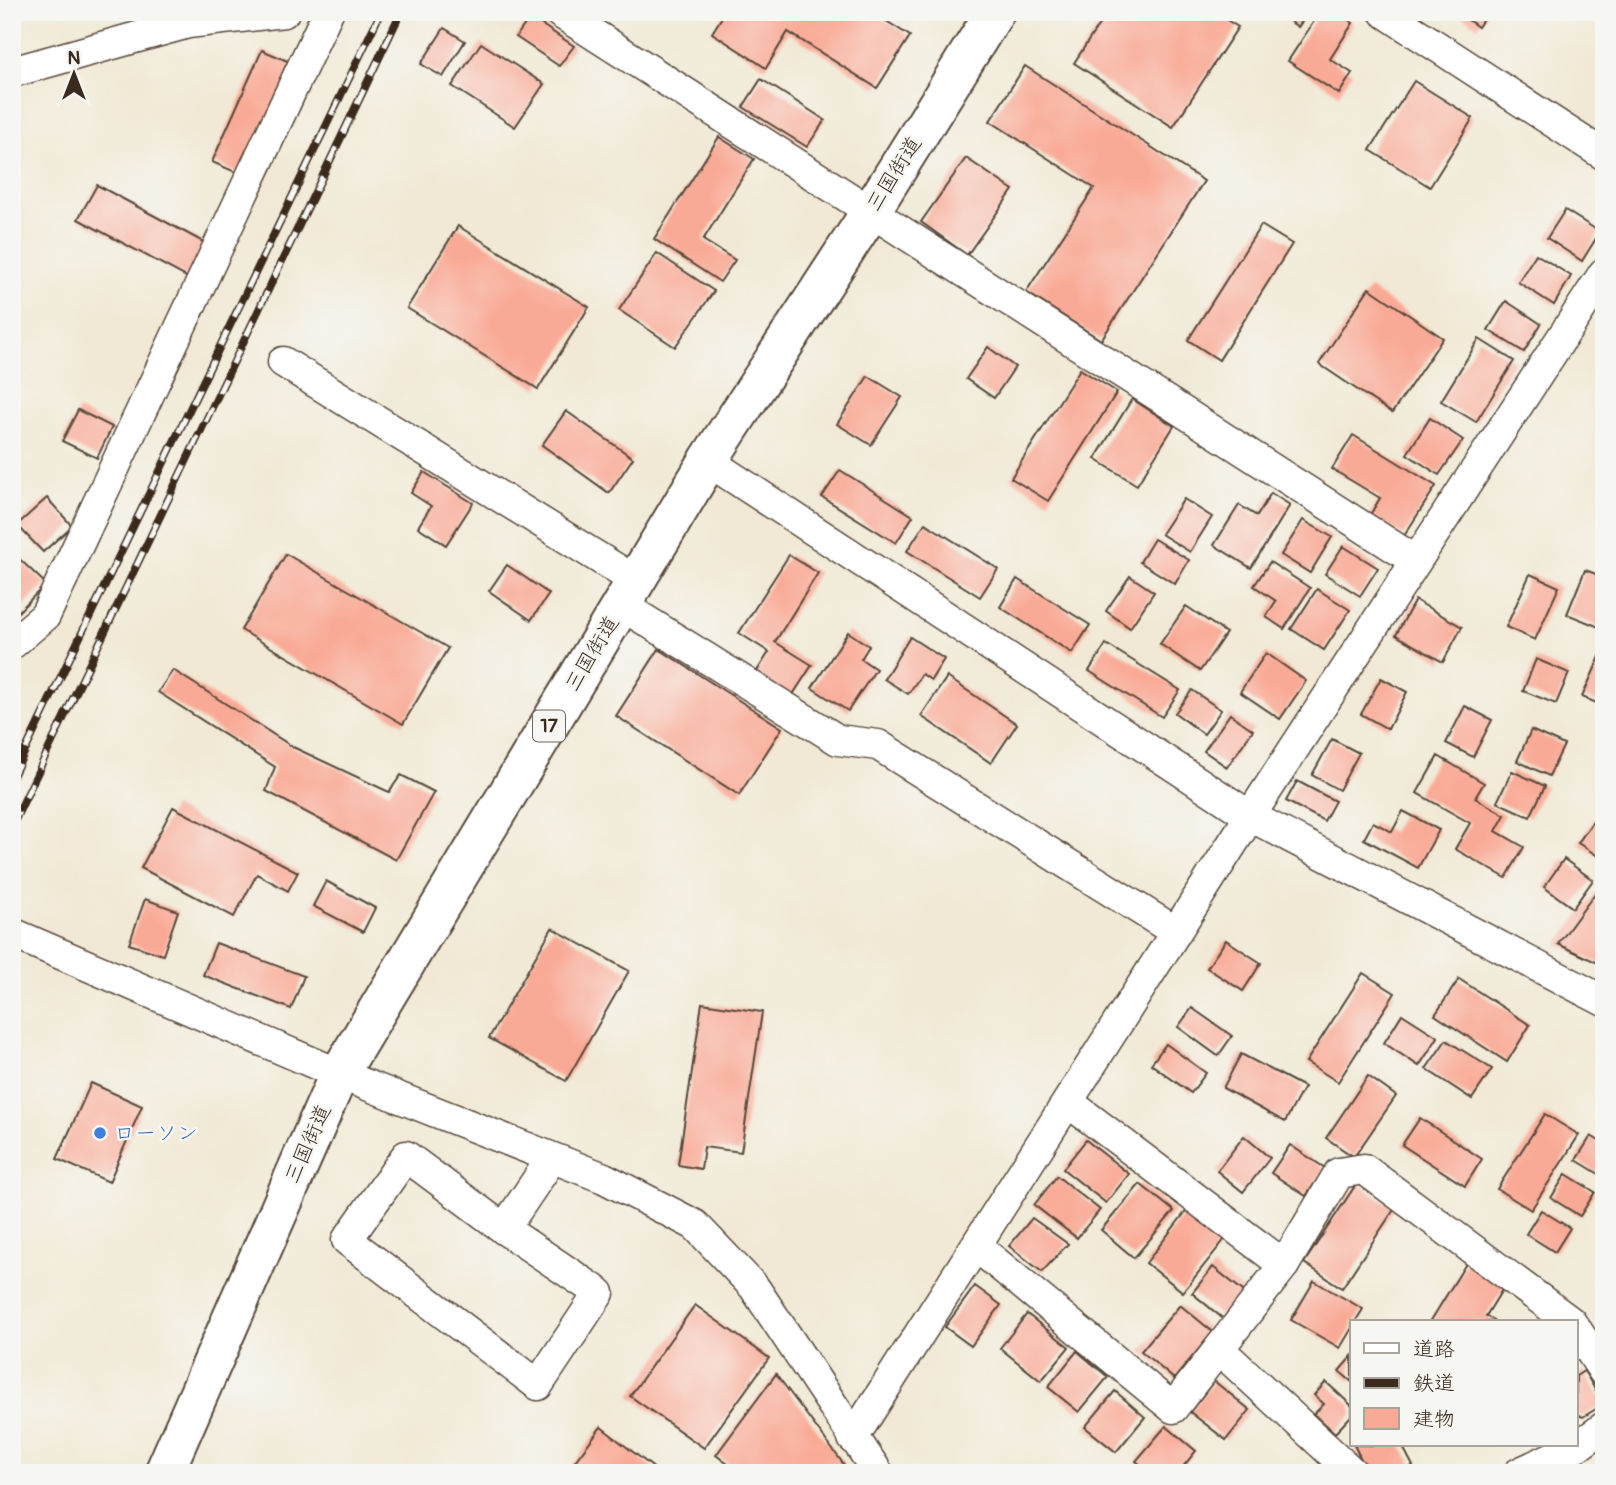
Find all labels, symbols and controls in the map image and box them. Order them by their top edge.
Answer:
north arrow [38,38,108,108]
text: N [68,46,81,70]
street label: 三国街道 [860,131,928,217]
street label: 三国街道 [559,611,625,697]
road number: 17 [533,710,565,741]
street label: 三国街道 [279,1100,337,1188]
place label: ローソン [114,1120,198,1147]
marker: ローソン [92,1125,108,1141]
legend [1350,1320,1578,1446]
text: 道路 [1413,1336,1455,1363]
text: 鉄道 [1413,1370,1455,1397]
text: 建物 [1413,1406,1455,1433]

